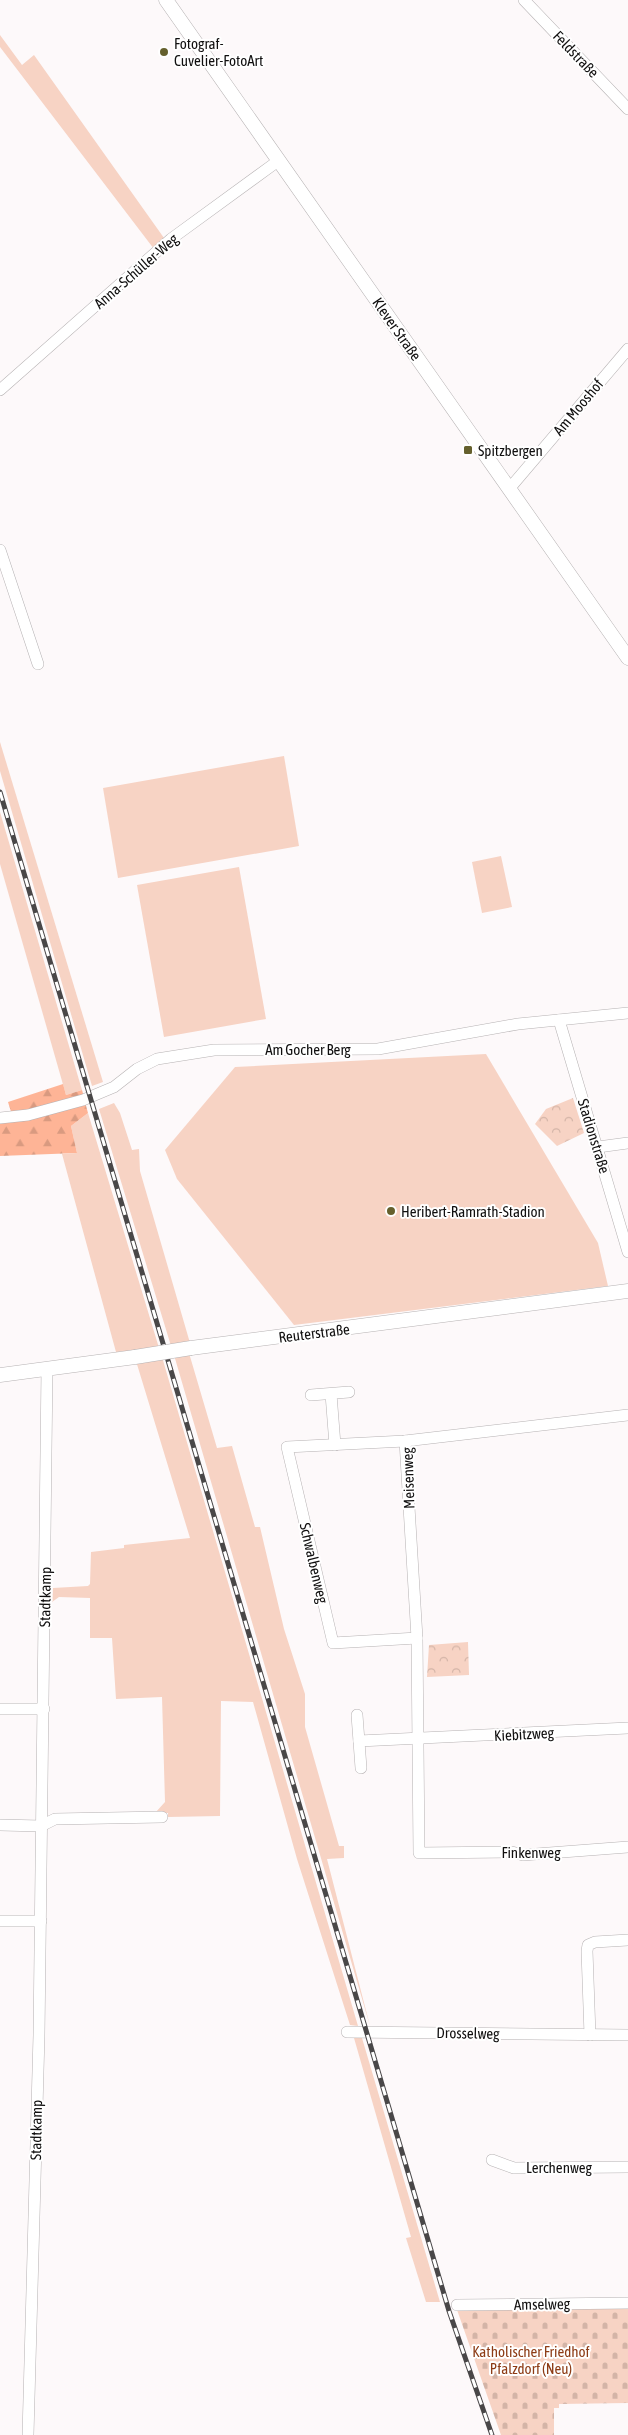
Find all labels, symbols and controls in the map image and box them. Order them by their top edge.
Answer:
street label: Feldstraße [550,27,602,81]
place label: Fotograf- Cuvelier-FotoArt [174,35,263,69]
marker: Fotograf- Cuvelier-FotoArt [158,46,170,58]
street label: Anna-Schüller-Weg [91,230,182,312]
street label: Klever Straße [369,294,425,364]
street label: Am Mooshof [550,375,606,439]
place label: Spitzbergen [478,442,543,459]
marker: Spitzbergen [462,444,474,456]
street label: Am Gocher Berg [265,1041,351,1058]
street label: Stadionstraße [575,1097,613,1176]
place label: Heribert-Ramrath-Stadion [401,1203,545,1220]
marker: Heribert-Ramrath-Stadion [385,1205,397,1217]
street label: Reuterstraße [277,1320,351,1346]
street label: Meisenweg [398,1446,418,1509]
street label: Schwalbenweg [296,1521,332,1605]
street label: Stadtkamp [36,1567,54,1627]
street label: Kiebitzweg [494,1724,555,1744]
street label: Finkenweg [501,1844,561,1861]
street label: Drosselweg [436,2024,500,2042]
street label: Stadtkamp [27,2100,45,2160]
street label: Lerchenweg [526,2159,593,2176]
street label: Amselweg [514,2295,571,2313]
park label: Katholischer Friedhof Pfalzdorf (Neu) [472,2343,590,2377]

